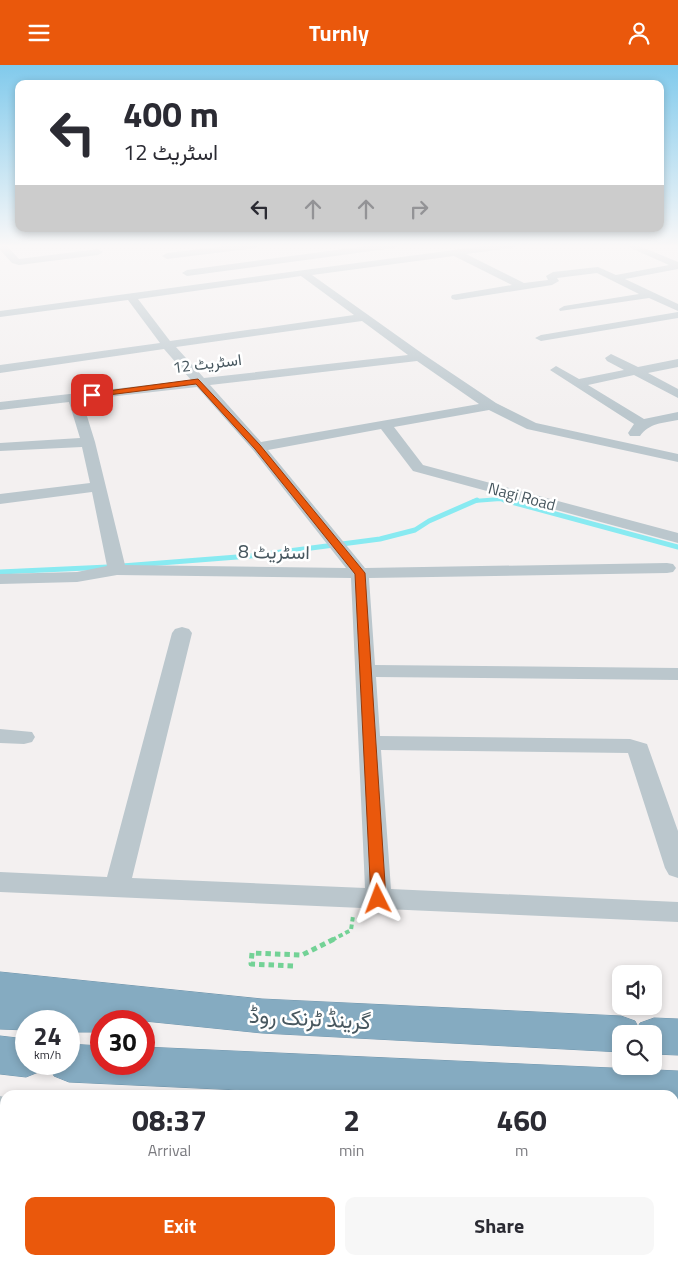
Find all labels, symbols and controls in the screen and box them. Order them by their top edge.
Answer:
text: Turnly [309,16,369,50]
icon: menu [25,19,53,47]
icon: person [625,19,653,47]
text: 400 m [123,87,219,141]
icon: left [40,100,105,165]
text: اسٹریٹ 12 [123,135,218,169]
icon: left [246,195,274,223]
icon: ahead [299,195,327,223]
icon: ahead [352,195,380,223]
icon: right [405,195,433,223]
street label: اسٹریٹ 12 [171,347,243,379]
pin [71,374,113,416]
icon: arrive [78,381,106,409]
street label: Nagi Road [486,476,558,516]
street label: اسٹریٹ 8 [238,536,310,566]
position arrow [351,872,403,924]
map controls [612,965,662,1075]
button: sound [612,965,662,1015]
street label: گرینڈ ٹرنک روڈ [248,998,372,1038]
speed limit sign: 30 [90,1010,155,1075]
text: 24 [33,1017,62,1055]
button: search [612,1025,662,1075]
text: km/h [34,1045,61,1064]
text: 08:37 [132,1097,207,1143]
text: 2 [343,1097,360,1143]
text: 460 [497,1097,547,1143]
text: Arrival [148,1138,191,1162]
text: min [339,1138,364,1162]
text: m [515,1138,528,1162]
button: Exit [25,1197,335,1255]
button: Share [345,1197,654,1255]

